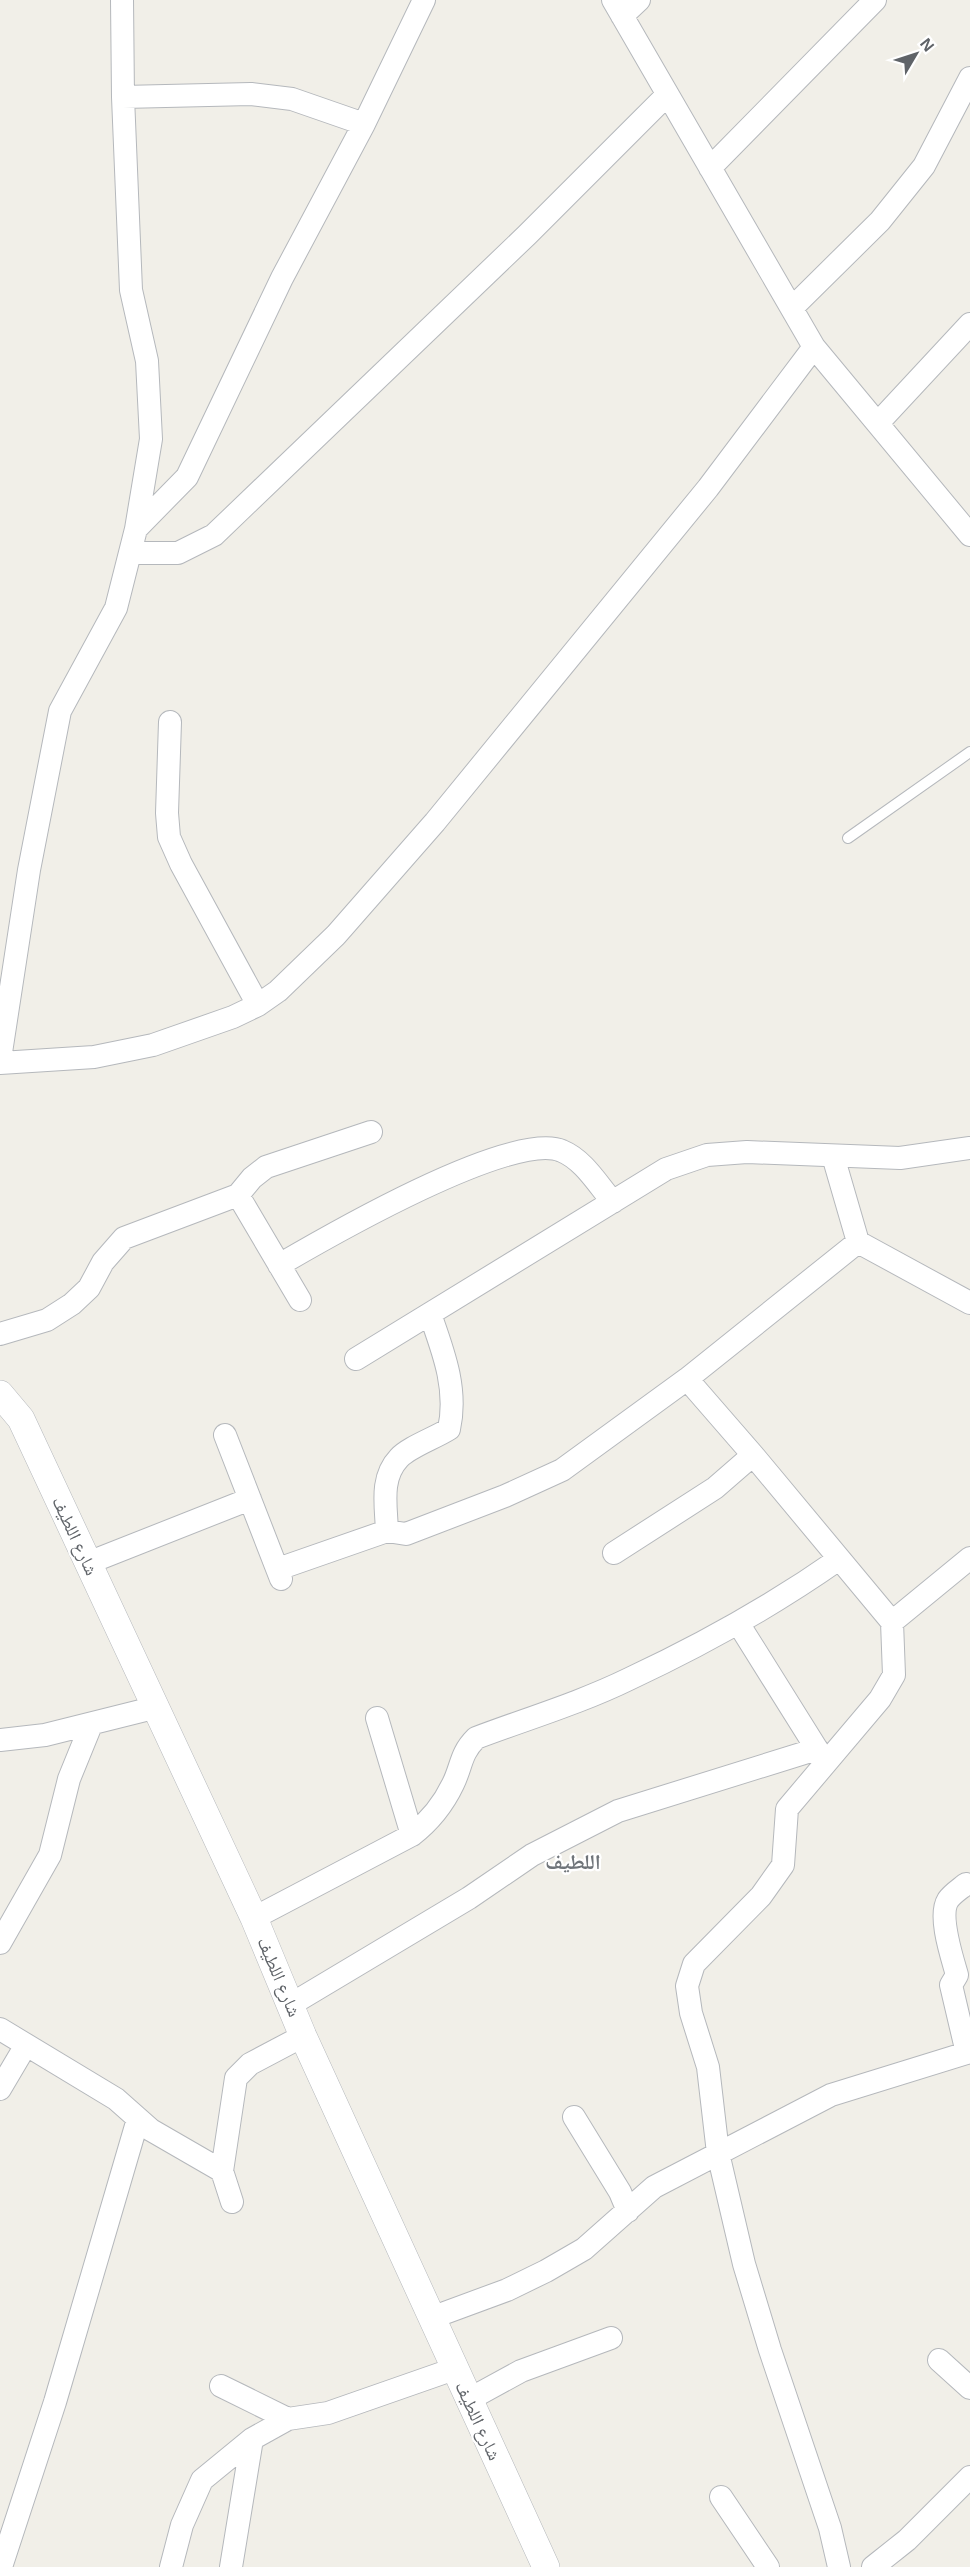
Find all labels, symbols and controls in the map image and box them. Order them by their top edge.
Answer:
north arrow [886,24,946,84]
text: N [917,35,938,55]
street label: شارع اللطيف [47,1494,102,1579]
district label: اللطيف [545,1850,601,1873]
street label: شارع اللطيف [252,1934,305,2020]
street label: شارع اللطيف [450,2379,505,2464]

